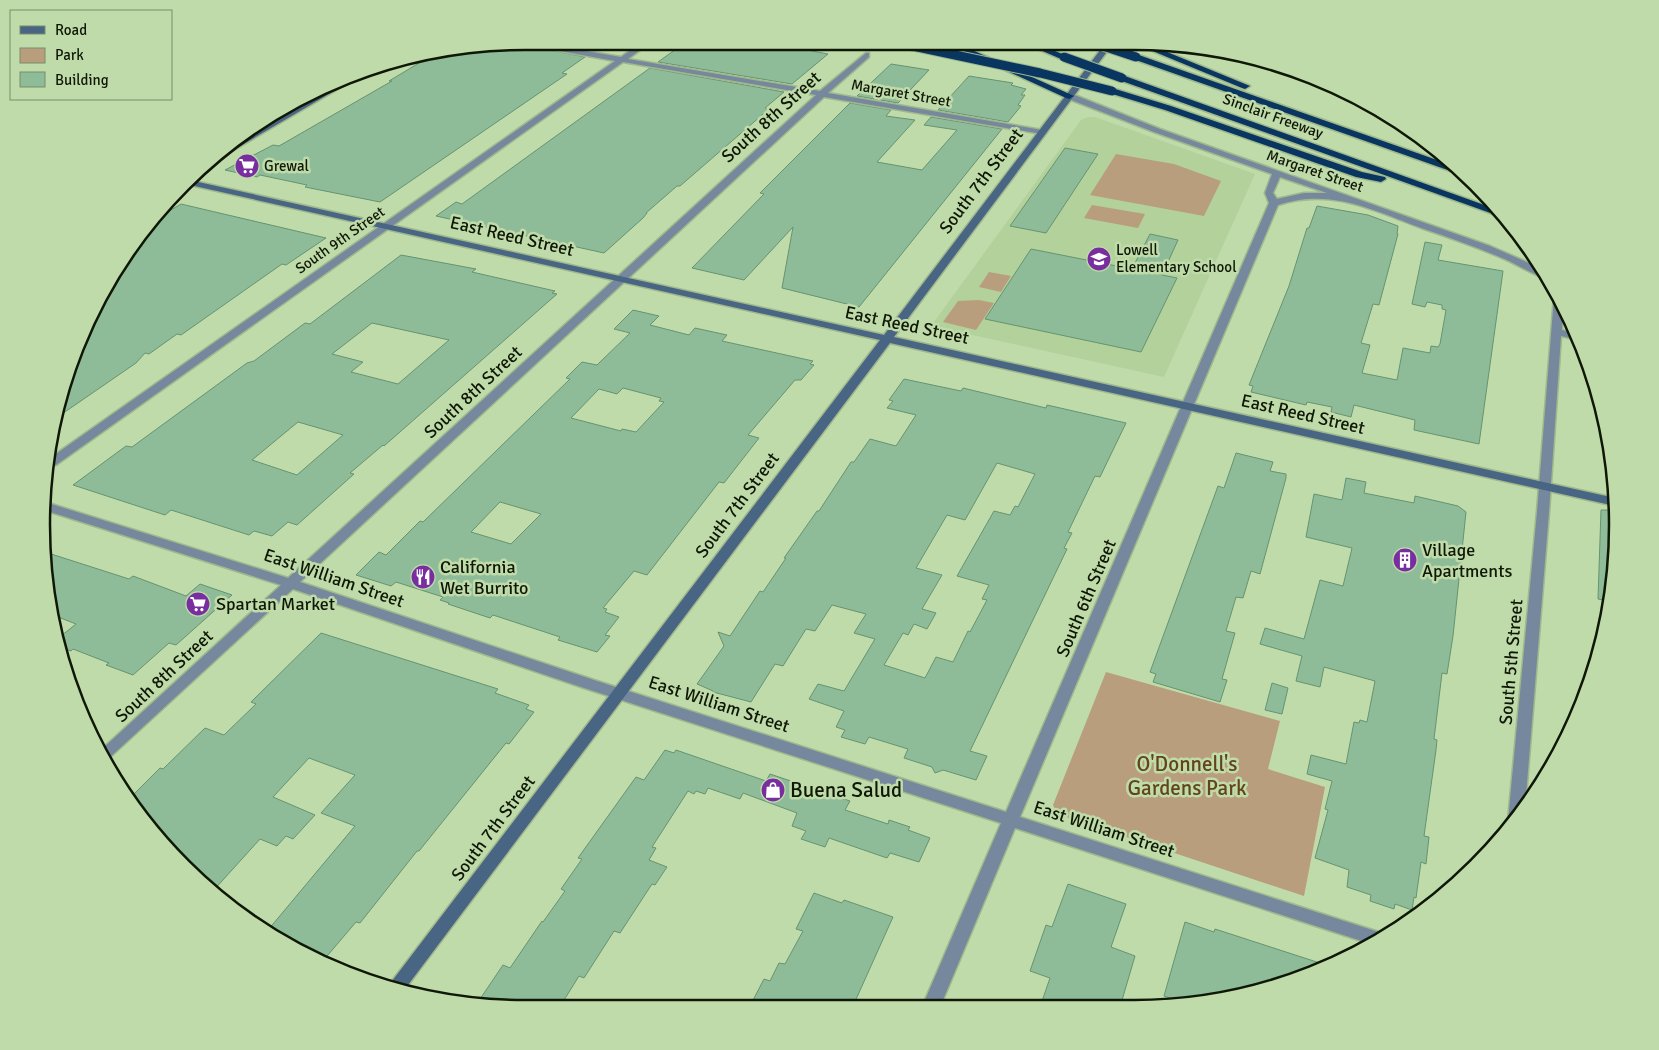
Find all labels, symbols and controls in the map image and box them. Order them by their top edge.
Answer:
legend [10,10,172,100]
text: Road [55,21,87,39]
text: Park [55,46,84,64]
street label: South 8th Street [717,67,825,167]
text: Building [55,71,109,89]
street label: Margaret Street [850,75,952,111]
street label: Sinclair Freeway [1220,90,1326,142]
street label: South 7th Street [934,124,1028,238]
street label: Margaret Street [1264,146,1366,196]
supermarket icon: Grewal [234,153,260,179]
place label: Grewal [264,157,309,175]
street label: South 9th Street [292,203,388,277]
street label: East Reed Street [448,211,576,261]
place label: Lowell Elementary School [1116,241,1237,276]
school or university icon: Lowell Elementary School [1086,246,1112,272]
street label: East Reed Street [843,301,971,349]
street label: South 8th Street [419,341,527,443]
street label: East Reed Street [1239,389,1367,439]
street label: South 7th Street [690,448,784,562]
street label: South 6th Street [1051,536,1121,660]
place label: Village Apartments [1422,539,1512,582]
street label: East William Street [261,544,407,612]
building icon: Village Apartments [1392,547,1418,573]
place label: California Wet Burrito [440,556,528,599]
restaurant icon: California Wet Burrito [410,564,436,590]
supermarket icon: Spartan Market [185,591,211,617]
place label: Spartan Market [216,593,335,615]
street label: South 5th Street [1495,598,1527,726]
street label: South 8th Street [110,625,218,727]
street label: East William Street [646,671,792,737]
park label: O'Donnell's Gardens Park [1128,751,1247,801]
street label: South 7th Street [446,771,540,885]
shop icon: Buena Salud [760,777,786,803]
place label: Buena Salud [790,777,902,803]
street label: East William Street [1031,796,1177,862]

